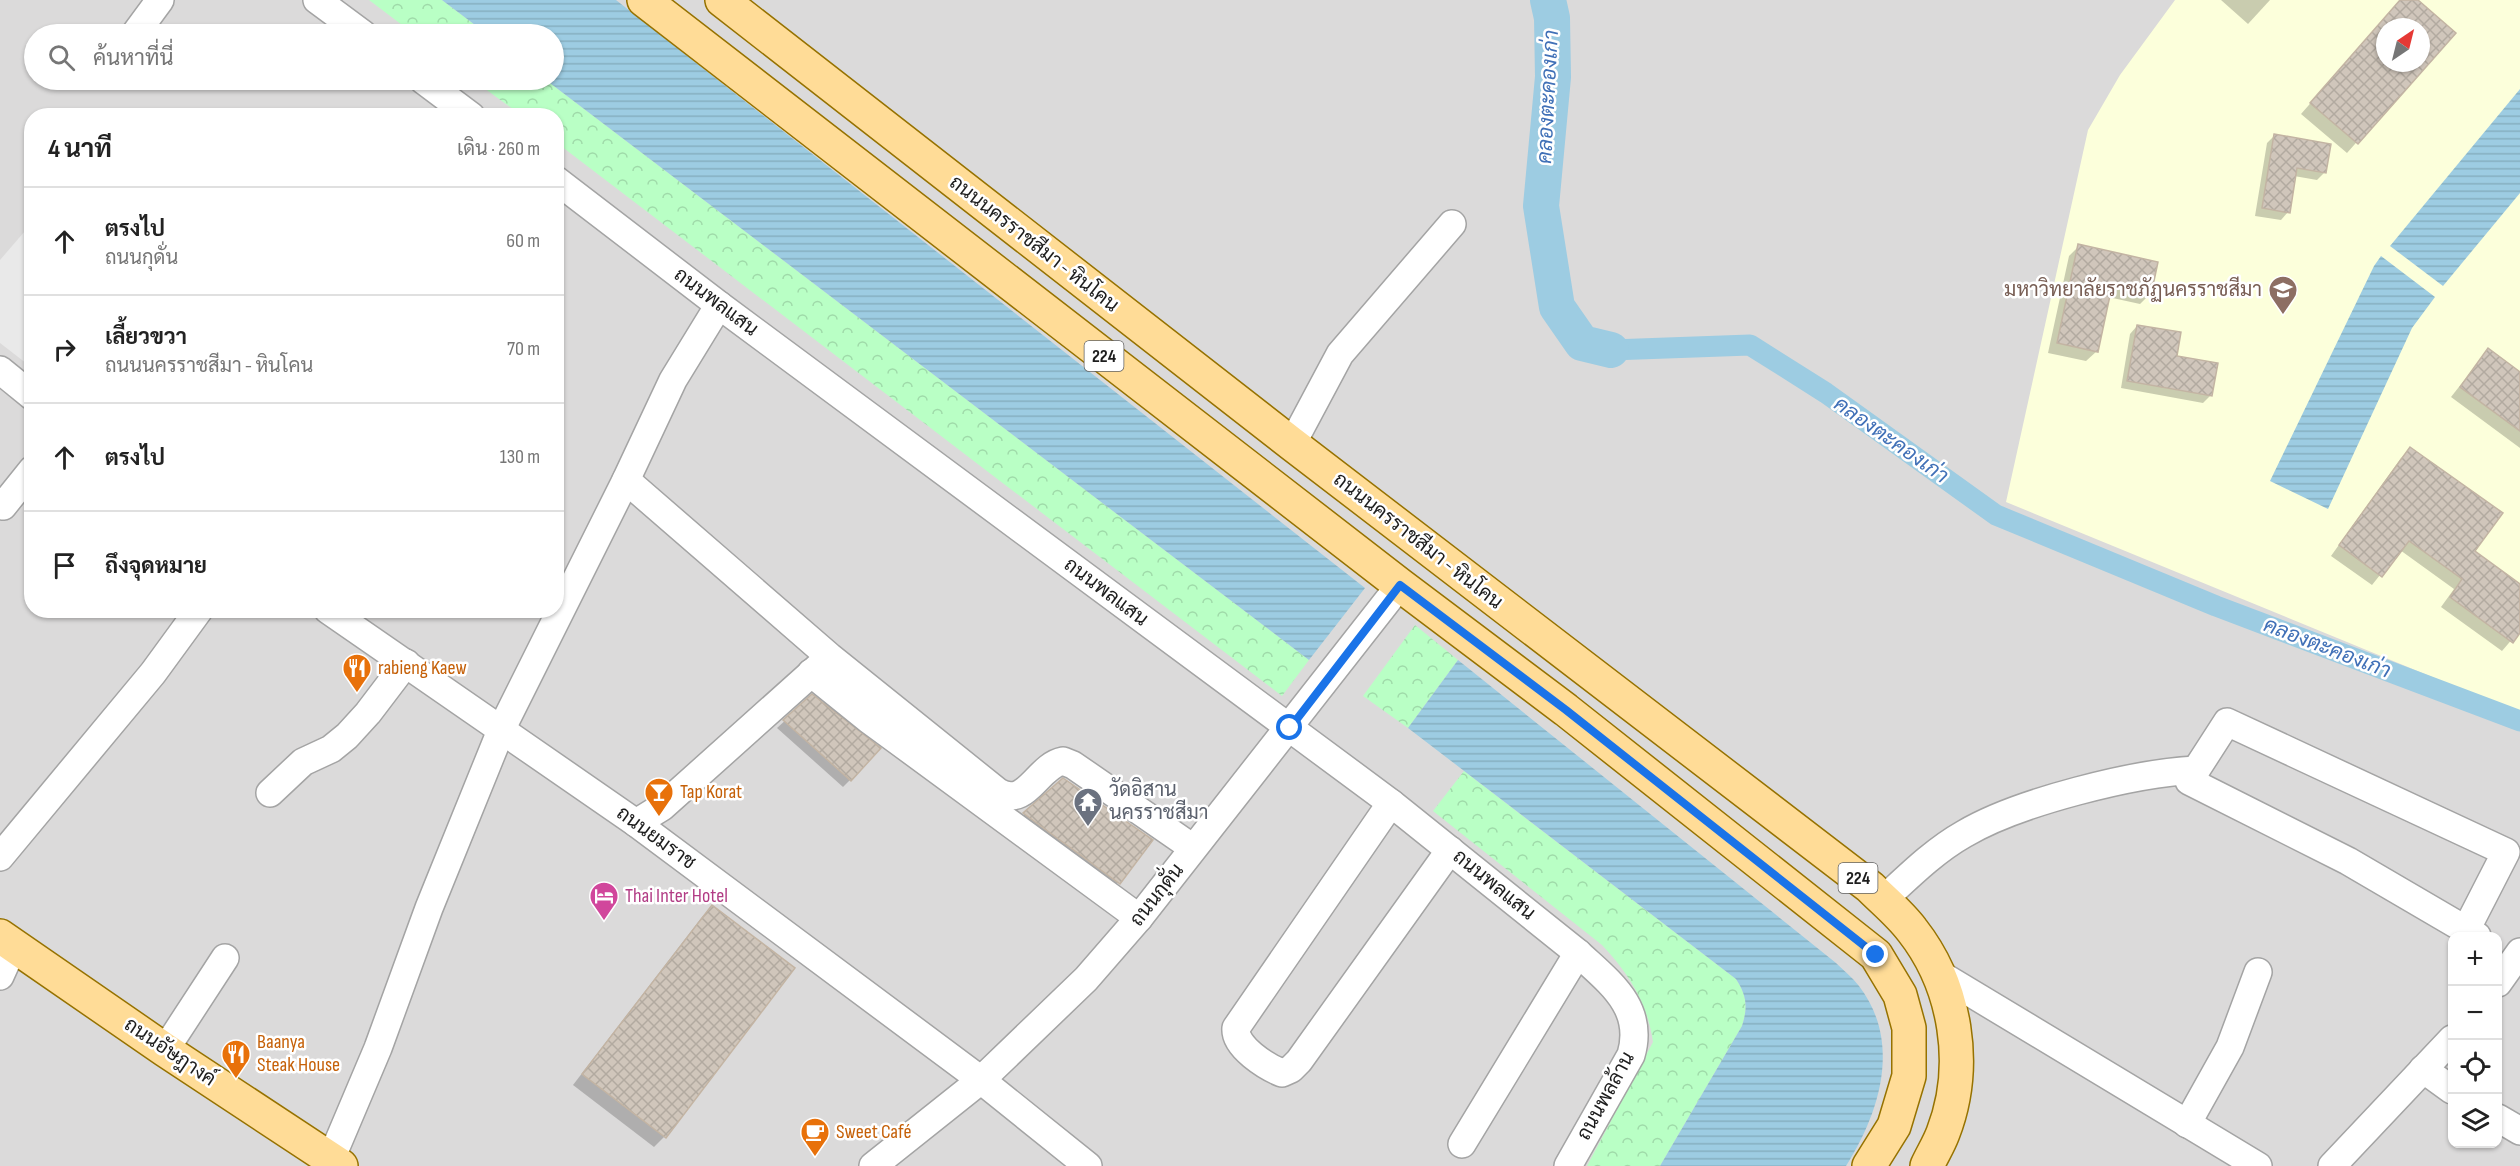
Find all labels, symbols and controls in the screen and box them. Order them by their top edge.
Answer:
north arrow [2376,18,2430,72]
search box [24,24,564,90]
water label: คลองตะคองเก่า [1532,29,1564,165]
icon: search [45,41,78,74]
text: ค้นหาที่นี่ [93,45,173,72]
text: 4 นาที [48,134,112,165]
text: เดิน · 260 m [457,137,540,161]
street label: ถนนนครราชสีมา - หินโคน [945,169,1125,318]
text: ตรงไป [105,216,165,243]
icon: ahead [48,225,81,258]
text: 60 m [506,229,540,253]
text: ถนนกุดั่น [105,246,178,270]
street label: ถนนพลแสน [669,263,763,341]
school or university icon: มหาวิทยาลัยราชภัฏนครราชสีมา [2267,274,2299,316]
place label: มหาวิทยาลัยราชภัฏนครราชสีมา [2004,276,2262,302]
text: เลี้ยวขวา [105,324,187,351]
icon: right [48,333,81,366]
text: 70 m [507,337,540,361]
road number: 224 [1084,341,1124,371]
text: ถนนนครราชสีมา - หินโคน [105,354,313,378]
water label: คลองตะคองเก่า [1829,391,1953,489]
icon: ahead [48,441,81,474]
text: ตรงไป [105,445,165,472]
text: 130 m [500,445,540,469]
street label: ถนนนครราชสีมา - หินโคน [1329,466,1509,615]
icon: arrive [48,549,81,582]
text: ถึงจุดหมาย [105,553,207,580]
street label: ถนนพลแสน [1059,553,1153,631]
water label: คลองตะคองเก่า [2260,612,2394,684]
restaurant icon: rabieng Kaew [341,652,373,694]
place label: rabieng Kaew [378,656,467,680]
route start [1276,714,1302,740]
bar icon: Tap Korat [643,776,675,818]
place label: วัดอิสาน นครราชสีมา [1109,777,1209,825]
place label: Tap Korat [680,780,742,804]
temple icon: วัดอิสาน นครราชสีมา [1072,786,1104,828]
street label: ถนนยมราช [612,801,700,875]
street label: ถนนพลแสน [1448,845,1540,925]
street label: ถนนกุดั่น [1121,855,1190,932]
road number: 224 [1838,863,1878,893]
hotel icon: Thai Inter Hotel [588,880,620,922]
place label: Thai Inter Hotel [625,884,728,908]
map controls [2448,932,2502,1148]
button: + [2448,932,2502,986]
route end [1862,941,1888,967]
button: − [2448,986,2502,1040]
street label: ถนนอัษฎางค์ [119,1010,222,1092]
place label: Baanya Steak House [257,1030,340,1077]
restaurant icon: Baanya Steak House [220,1038,252,1080]
button: locate [2448,1040,2502,1094]
street label: ถนนพลล้าน [1571,1047,1640,1144]
button: layers [2448,1094,2502,1148]
cafe icon: Sweet Café [799,1116,831,1158]
place label: Sweet Café [836,1120,911,1144]

